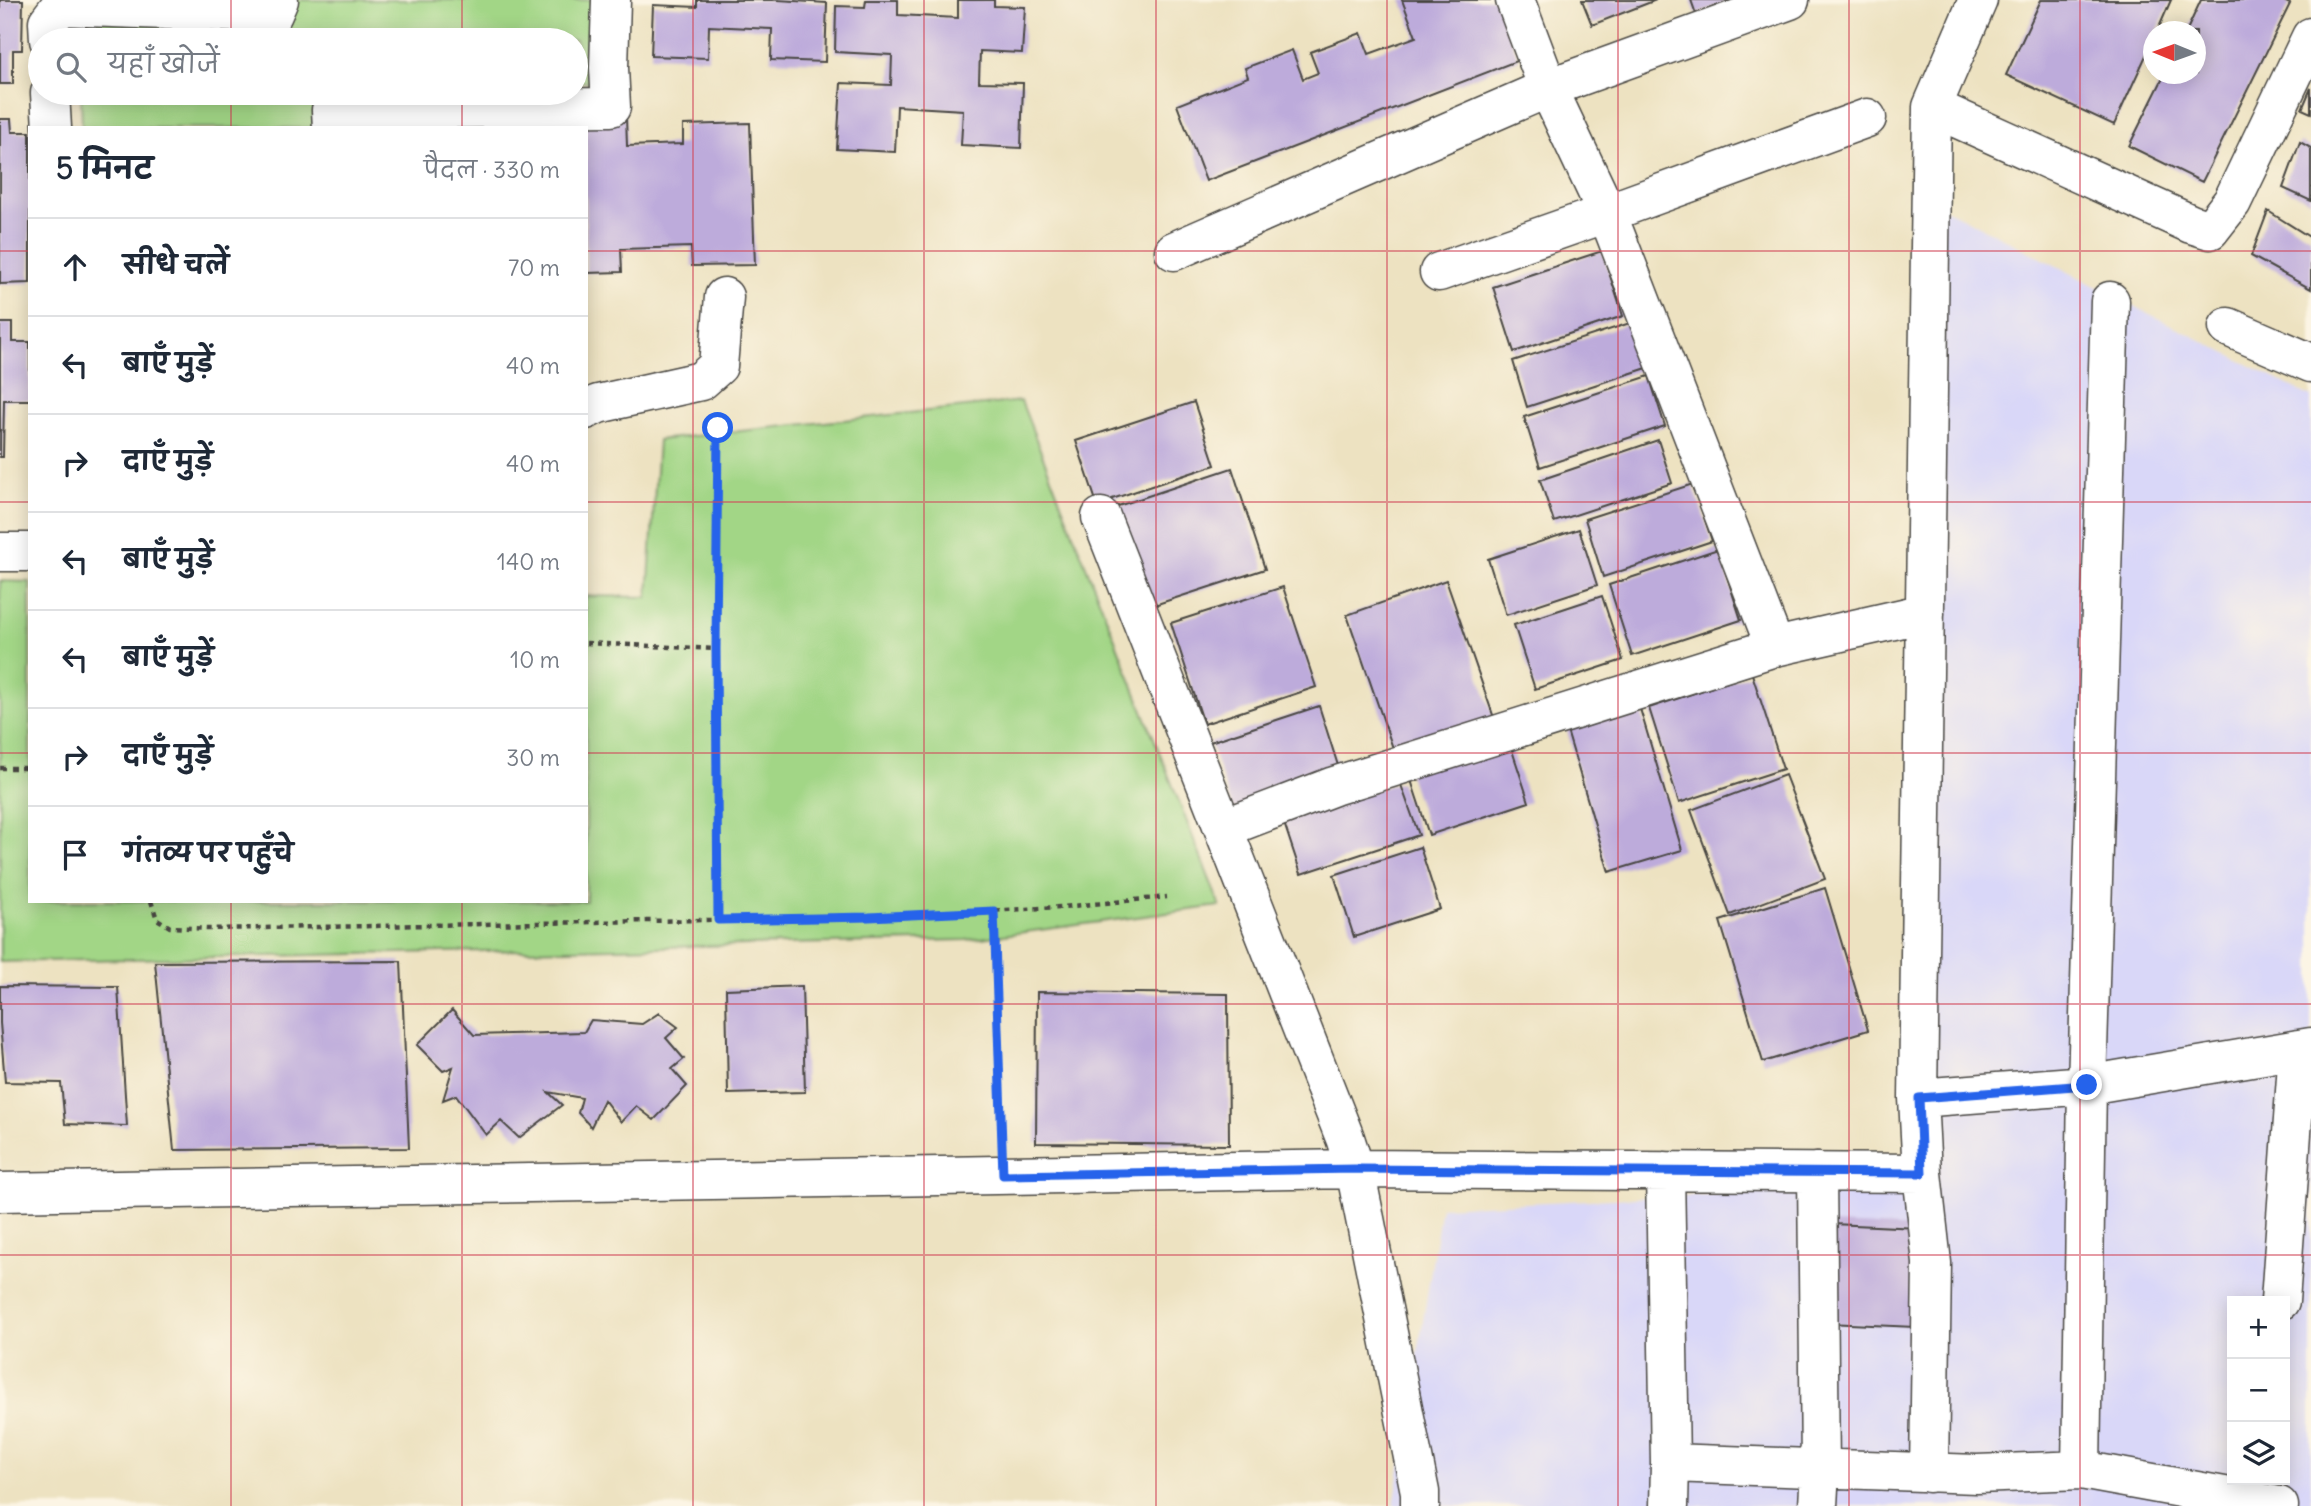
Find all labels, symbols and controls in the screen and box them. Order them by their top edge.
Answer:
north arrow [2143,21,2206,84]
search box [28,28,588,105]
text: यहाँ खोजें [108,47,219,80]
icon: search [52,48,90,86]
text: 5 मिनट [56,149,153,187]
text: पैदल · 330 m [424,155,560,184]
icon: ahead [56,248,94,286]
text: सीधे चलें [123,248,229,281]
text: 70 m [508,253,560,282]
icon: left [56,346,94,384]
text: बाएँ मुड़ें [123,346,214,379]
text: 40 m [506,351,560,380]
route start [702,412,733,443]
icon: right [56,444,94,482]
text: दाएँ मुड़ें [123,444,213,477]
text: 40 m [506,449,560,478]
icon: left [56,542,94,580]
text: बाएँ मुड़ें [123,542,214,575]
text: 140 m [497,547,560,576]
icon: left [56,640,94,678]
text: बाएँ मुड़ें [123,640,214,673]
text: 10 m [510,645,560,674]
icon: right [56,738,94,776]
text: दाएँ मुड़ें [123,738,213,771]
text: 30 m [506,743,560,772]
icon: arrive [56,836,94,874]
text: गंतव्य पर पहुँचे [123,836,293,869]
route end [2071,1069,2102,1100]
map controls [2227,1296,2290,1485]
button: + [2227,1296,2290,1359]
button: − [2227,1359,2290,1422]
button: layers [2227,1422,2290,1485]

